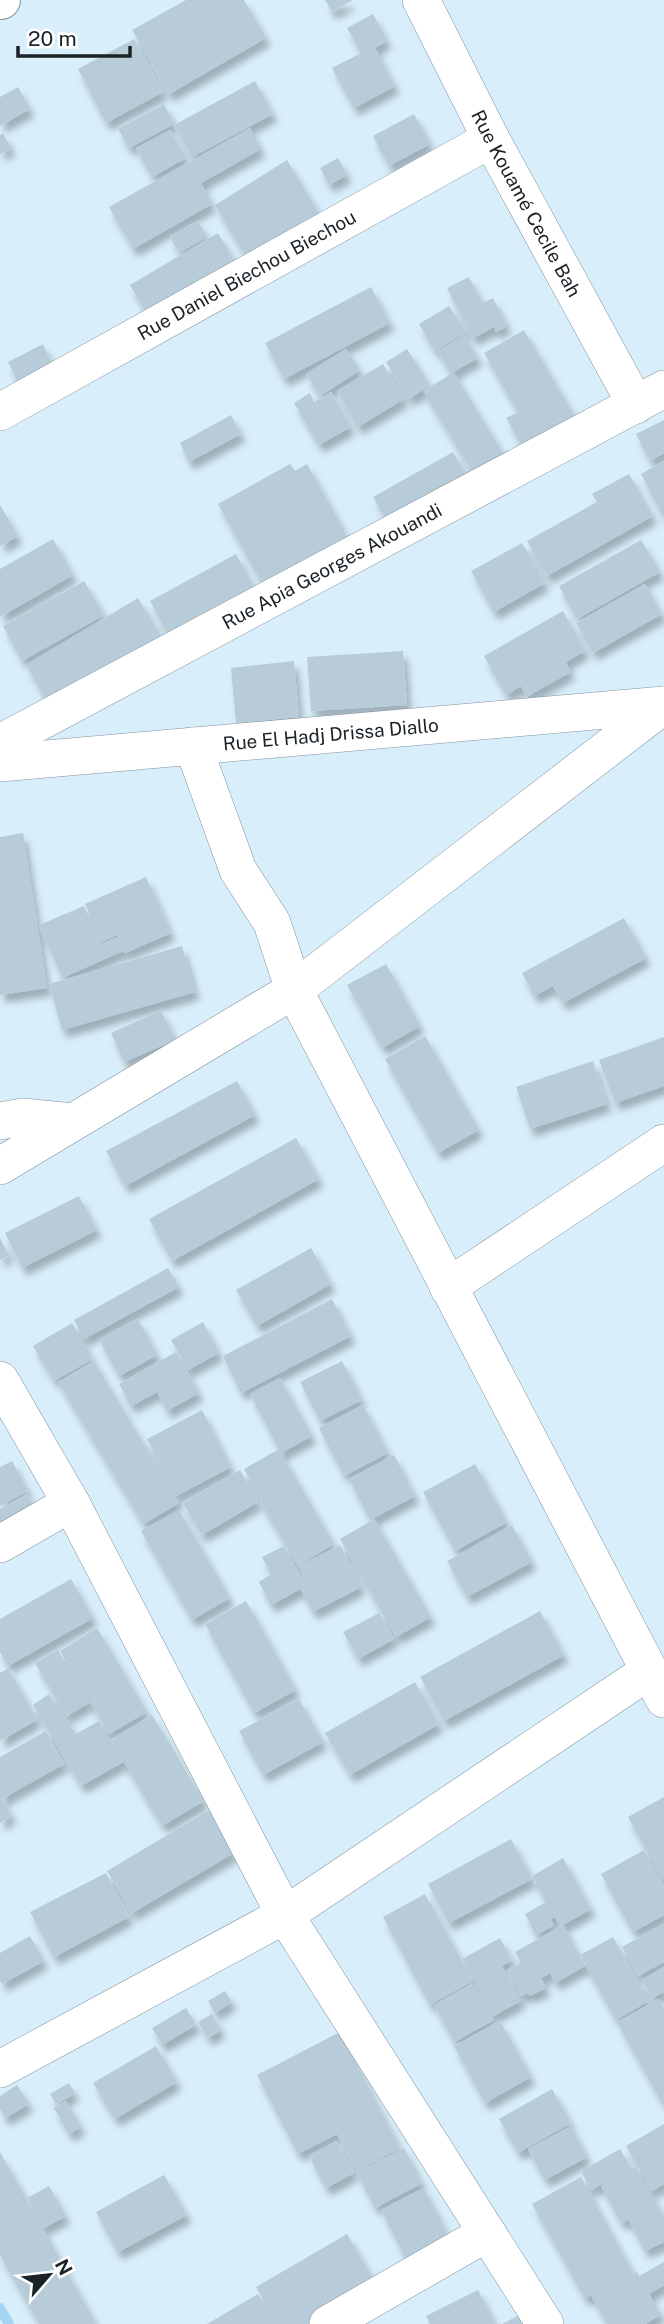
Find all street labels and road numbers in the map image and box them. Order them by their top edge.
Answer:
street label: Rue Kouamé Cecile Bah [467,106,586,300]
street label: Rue Daniel Biechou Biechou [133,205,360,344]
street label: Rue Apia Georges Akouandi [218,499,445,634]
street label: Rue El Hadj Drissa Diallo [222,714,440,754]

